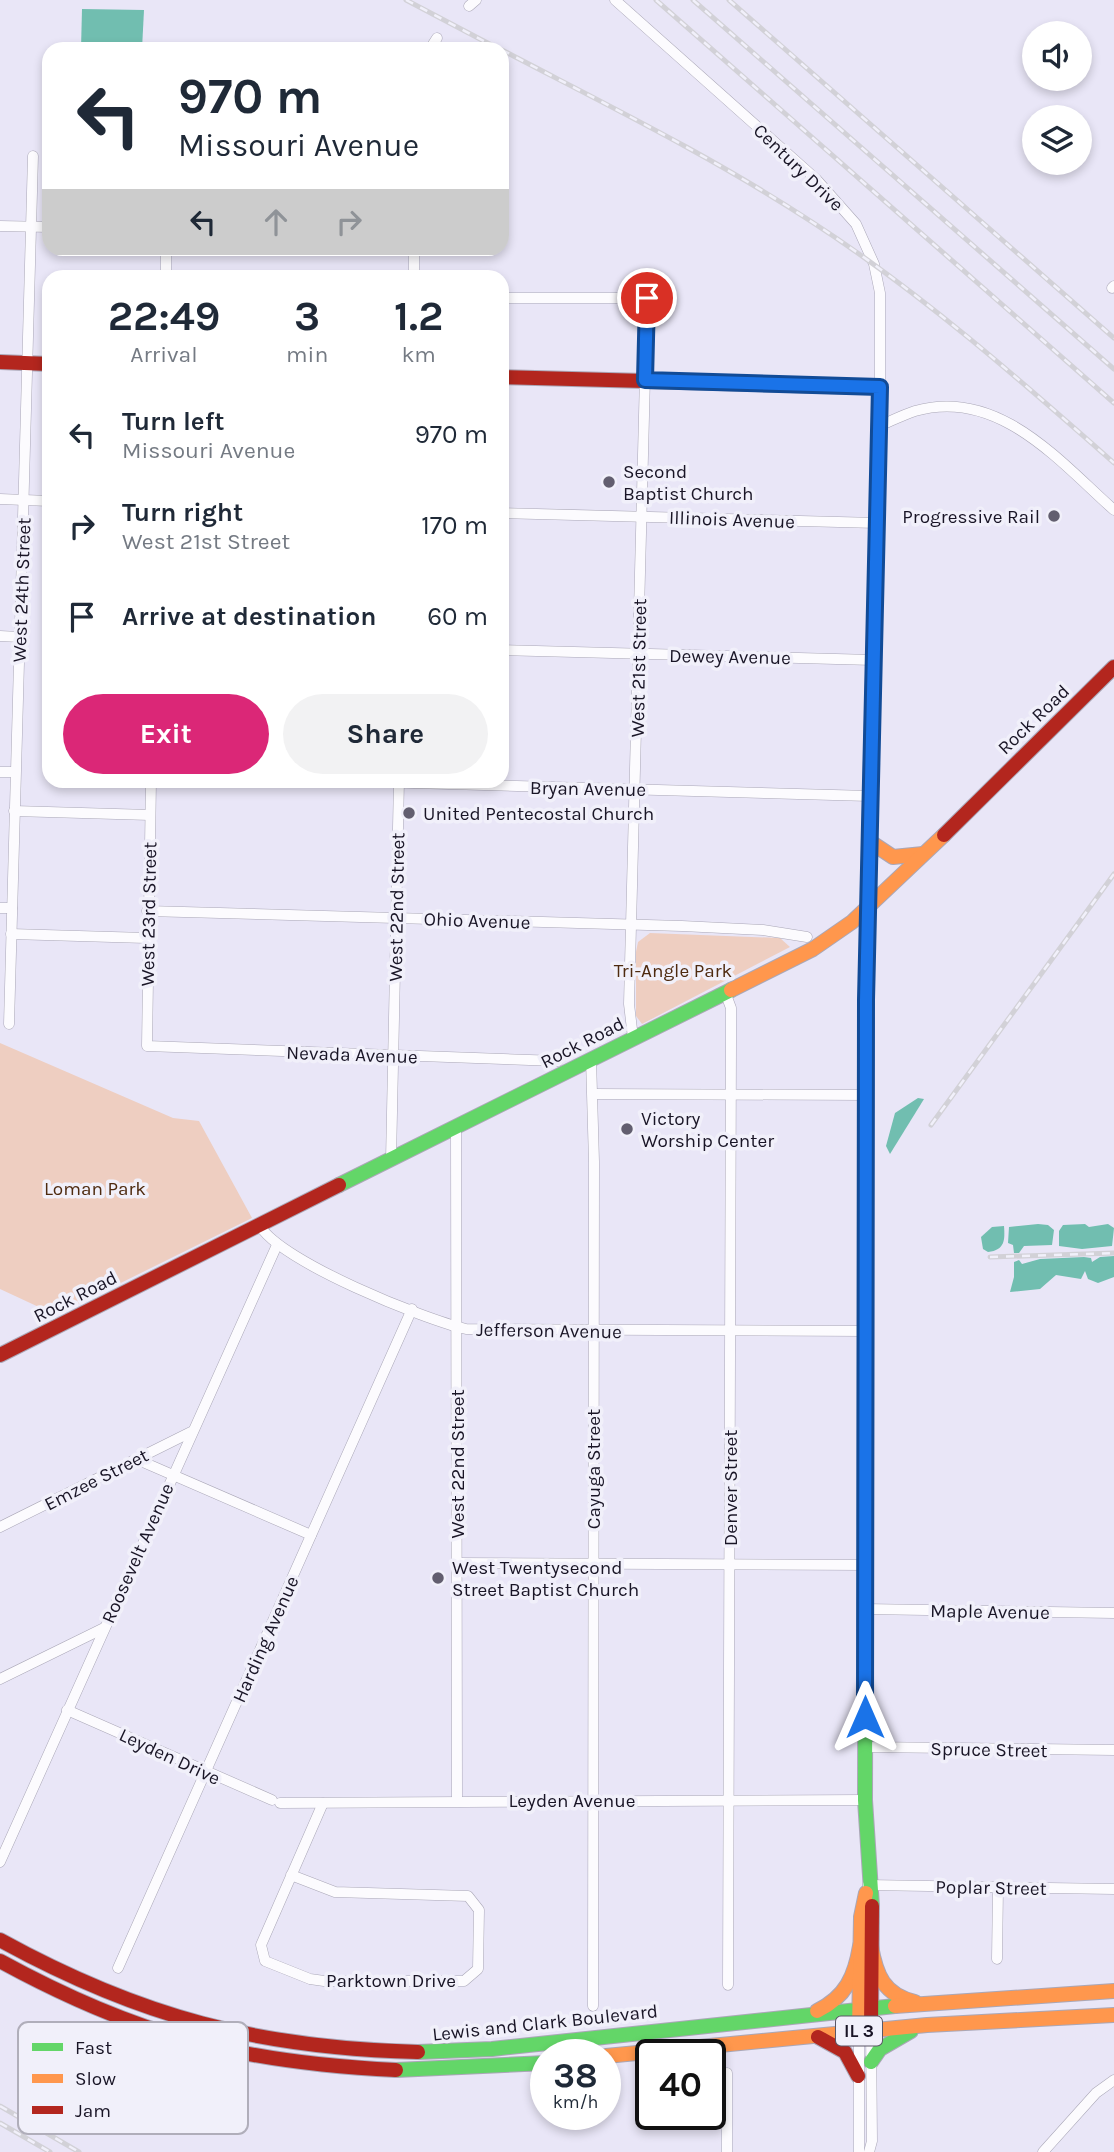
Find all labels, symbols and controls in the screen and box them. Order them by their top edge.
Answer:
map controls [1022,21,1092,175]
button: sound [1022,21,1092,91]
text: 970 m [178,68,322,125]
icon: left [63,70,154,161]
button: layers [1022,105,1092,175]
street label: Century Drive [749,119,848,216]
text: Missouri Avenue [178,127,419,164]
icon: left [184,203,222,241]
icon: ahead [257,203,295,241]
icon: right [330,203,368,241]
pin [617,268,677,328]
icon: arrive [628,279,666,317]
text: 22:49 [108,291,220,341]
text: 3 [294,291,320,341]
text: 1.2 [394,291,443,341]
text: Arrival [130,341,198,368]
text: min [286,341,328,368]
text: km [401,341,436,368]
text: Turn left [122,406,224,437]
icon: left [63,416,101,454]
text: 970 m [415,419,488,450]
text: Missouri Avenue [122,437,295,464]
place label: Second Baptist Church [623,461,754,505]
marker: Second Baptist Church [601,474,617,490]
text: Turn right [122,497,243,528]
place label: Progressive Rail [902,506,1040,528]
icon: right [63,507,101,545]
street label: Illinois Avenue [669,507,795,533]
marker: Progressive Rail [1046,508,1062,524]
text: 170 m [421,510,488,541]
street label: West 24th Street [8,517,36,663]
text: West 21st Street [122,528,290,555]
icon: arrive [63,598,101,636]
street label: West 21st Street [627,598,651,738]
text: Arrive at destination [122,601,376,632]
text: 60 m [427,601,488,632]
street label: Dewey Avenue [669,645,791,669]
street label: Rock Road [993,680,1074,759]
button: Exit [63,694,269,774]
button: Share [283,694,488,774]
street label: Bryan Avenue [530,777,646,801]
place label: United Pentecostal Church [423,803,654,825]
marker: United Pentecostal Church [401,805,417,821]
street label: West 22nd Street [385,832,409,982]
street label: West 23rd Street [137,841,161,987]
street label: Ohio Avenue [423,908,531,934]
park label: Tri-Angle Park [614,960,733,982]
street label: Rock Road [537,1012,628,1073]
street label: Nevada Avenue [286,1042,418,1068]
place label: Victory Worship Center [641,1108,774,1152]
marker: Victory Worship Center [619,1121,635,1137]
park label: Loman Park [44,1178,146,1200]
street label: Rock Road [30,1266,121,1327]
street label: Jefferson Avenue [476,1319,622,1343]
street label: West 22nd Street [447,1389,469,1539]
street label: Cayuga Street [583,1409,605,1529]
street label: Denver Street [720,1430,742,1546]
street label: Emzee Street [41,1444,152,1515]
street label: Roosevelt Avenue [97,1480,179,1627]
place label: West Twentysecond Street Baptist Church [452,1557,639,1601]
marker: West Twentysecond Street Baptist Church [430,1570,446,1586]
street label: Harding Avenue [228,1573,304,1706]
street label: Maple Avenue [930,1600,1050,1624]
position arrow [828,1680,902,1754]
street label: Leyden Drive [116,1724,224,1790]
street label: Spruce Street [930,1738,1048,1762]
street label: Leyden Avenue [508,1790,636,1812]
street label: Poplar Street [935,1876,1047,1900]
street label: Parktown Drive [326,1970,456,1992]
street label: Lewis and Clark Boulevard [431,2000,659,2046]
road number: IL 3 [836,2017,882,2046]
legend [18,2022,248,2134]
text: Fast [75,2037,112,2059]
speed limit sign: 40 [635,2039,726,2130]
text: 38 [553,2055,598,2096]
text: Slow [75,2068,116,2090]
text: km/h [553,2091,598,2113]
text: Jam [75,2100,111,2122]

